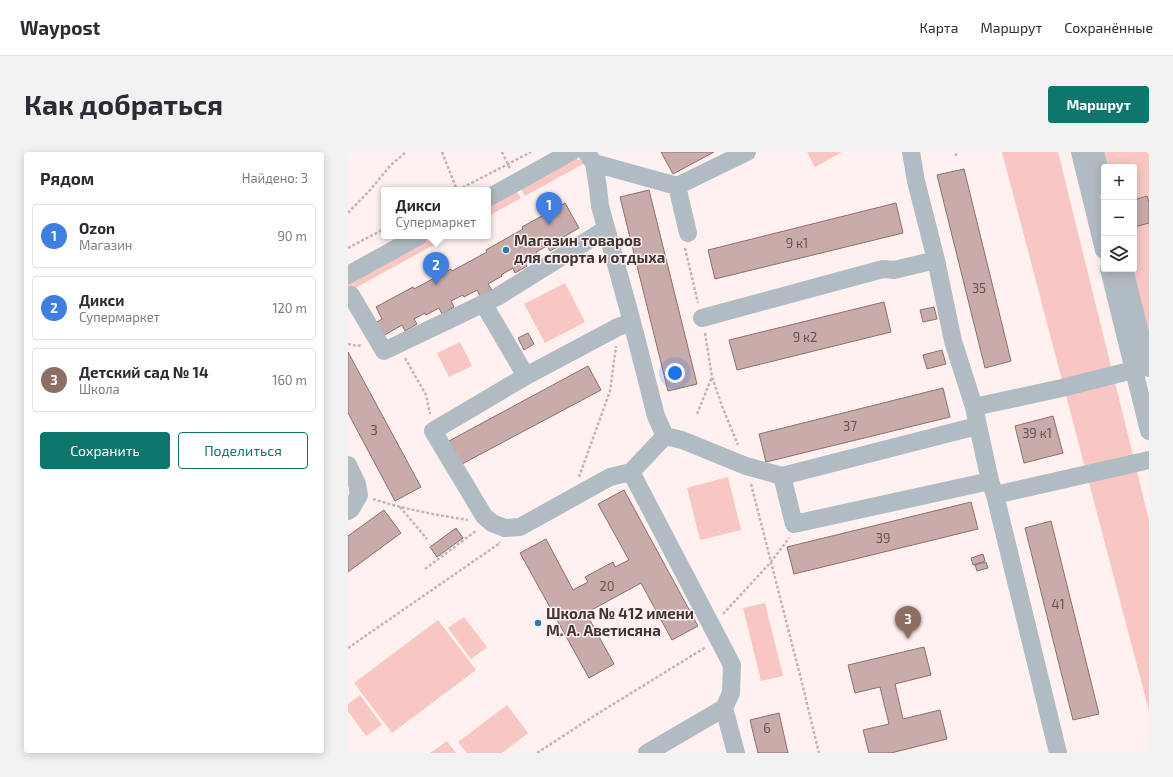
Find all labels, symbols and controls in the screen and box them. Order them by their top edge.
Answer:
text: Waypost [20,16,100,39]
text: Карта [920,19,958,36]
text: Маршрут [980,19,1042,36]
text: Сохранённые [1064,19,1153,36]
button: Маршрут [1048,86,1149,123]
text: Как добраться [24,87,223,121]
map controls [1101,164,1137,272]
button: + [1101,164,1137,200]
text: Рядом [40,168,94,188]
text: Найдено: 3 [242,170,308,186]
popup [381,187,491,239]
pin: 1 [536,192,562,225]
text: Дикси [396,196,441,214]
button: − [1101,200,1137,236]
text: Супермаркет [396,214,476,230]
text: Ozon [79,219,115,237]
text: 1 [51,228,57,244]
text: 90 m [277,228,307,244]
place label: Магазин товаров для спорта и отдыха [514,231,665,266]
house number: 9 к1 [786,235,808,251]
button: layers [1101,236,1137,272]
text: Магазин [79,237,132,253]
marker: Магазин товаров для спорта и отдыха [501,245,511,255]
pin: 2 [423,252,449,285]
house number: 35 [972,280,986,296]
text: Дикси [79,291,124,309]
text: 2 [50,300,58,316]
text: 120 m [272,300,307,316]
text: Супермаркет [79,309,160,325]
house number: 9 к2 [793,329,817,345]
text: Детский сад № 14 [79,363,209,381]
your location [665,363,685,383]
text: 3 [50,372,58,388]
text: 160 m [272,372,307,388]
text: Школа [79,381,120,397]
house number: 37 [843,418,857,434]
house number: 3 [370,422,378,438]
house number: 39 к1 [1022,425,1052,441]
button: Сохранить [40,432,170,469]
button: Поделиться [178,432,308,469]
house number: 39 [876,530,890,546]
house number: 20 [599,578,615,594]
house number: 41 [1051,596,1065,612]
place label: Школа № 412 имени М. А. Аветисяна [546,604,694,639]
pin: 3 [895,606,921,639]
marker: Школа № 412 имени М. А. Аветисяна [533,618,543,628]
house number: 6 [763,720,771,736]

